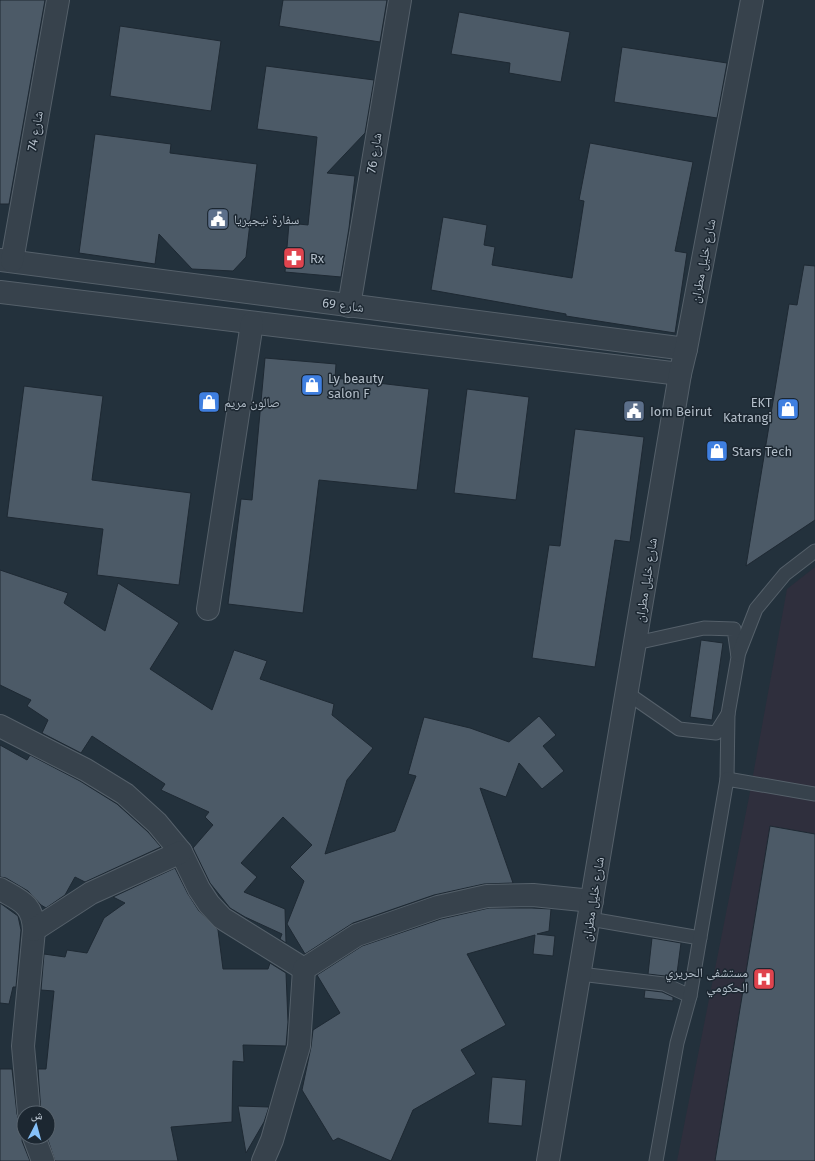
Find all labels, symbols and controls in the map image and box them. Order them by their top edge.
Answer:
street label: شارع 74 [24,110,48,153]
street label: شارع 76 [363,132,387,175]
public building icon: سفارة نيجيريا [205,206,231,232]
place label: سفارة نيجيريا [234,212,299,228]
street label: شارع خليل مطران [687,218,720,305]
pharmacy icon: Rx [281,245,307,271]
place label: Rx [310,251,325,266]
street label: شارع 69 [321,295,365,317]
place label: Ly beauty salon F [328,371,384,401]
shop icon: Ly beauty salon F [299,372,325,398]
shop icon: صالون مريم [196,389,222,415]
place label: صالون مريم [224,395,280,411]
place label: EKT Katrangi [723,395,772,425]
shop icon: EKT Katrangi [775,396,801,422]
public building icon: Iom Beirut [621,398,647,424]
place label: Iom Beirut [650,404,712,419]
shop icon: Stars Tech [704,438,730,464]
place label: Stars Tech [732,444,792,459]
street label: شارع خليل مطران [632,537,662,624]
street label: شارع خليل مطران [579,856,609,943]
place label: مستشفى الحريري الحكومي [665,965,748,998]
hospital icon: مستشفى الحريري الحكومي [751,966,777,992]
north arrow [16,1105,56,1145]
text: ش [30,1108,44,1124]

